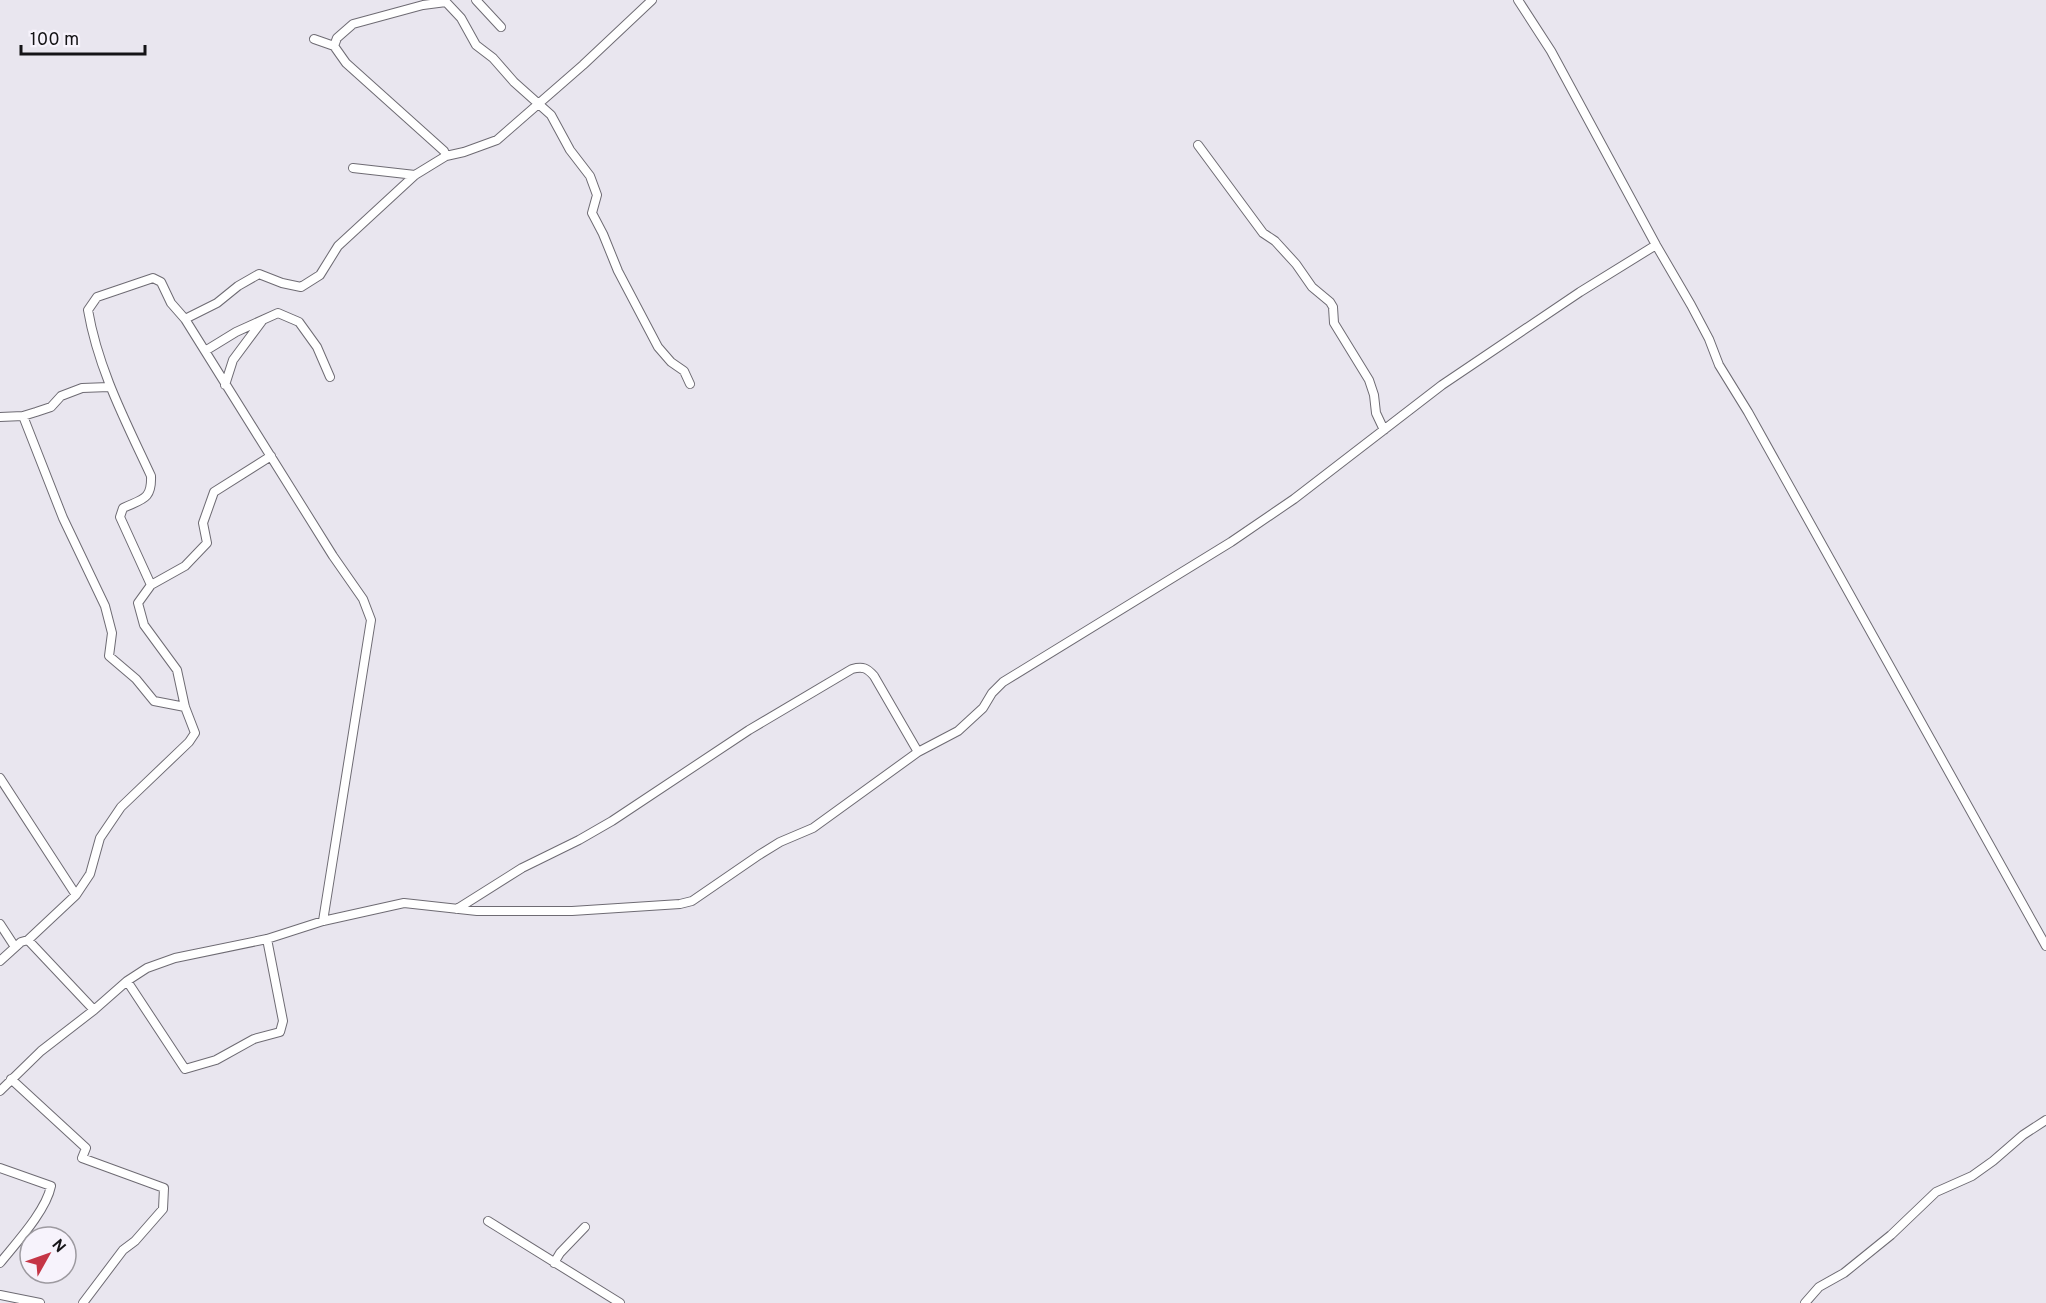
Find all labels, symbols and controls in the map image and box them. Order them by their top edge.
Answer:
scale bar [21,18,146,56]
text: 100 m [30,29,79,52]
north arrow [18,1225,78,1285]
text: N [47,1236,69,1257]

